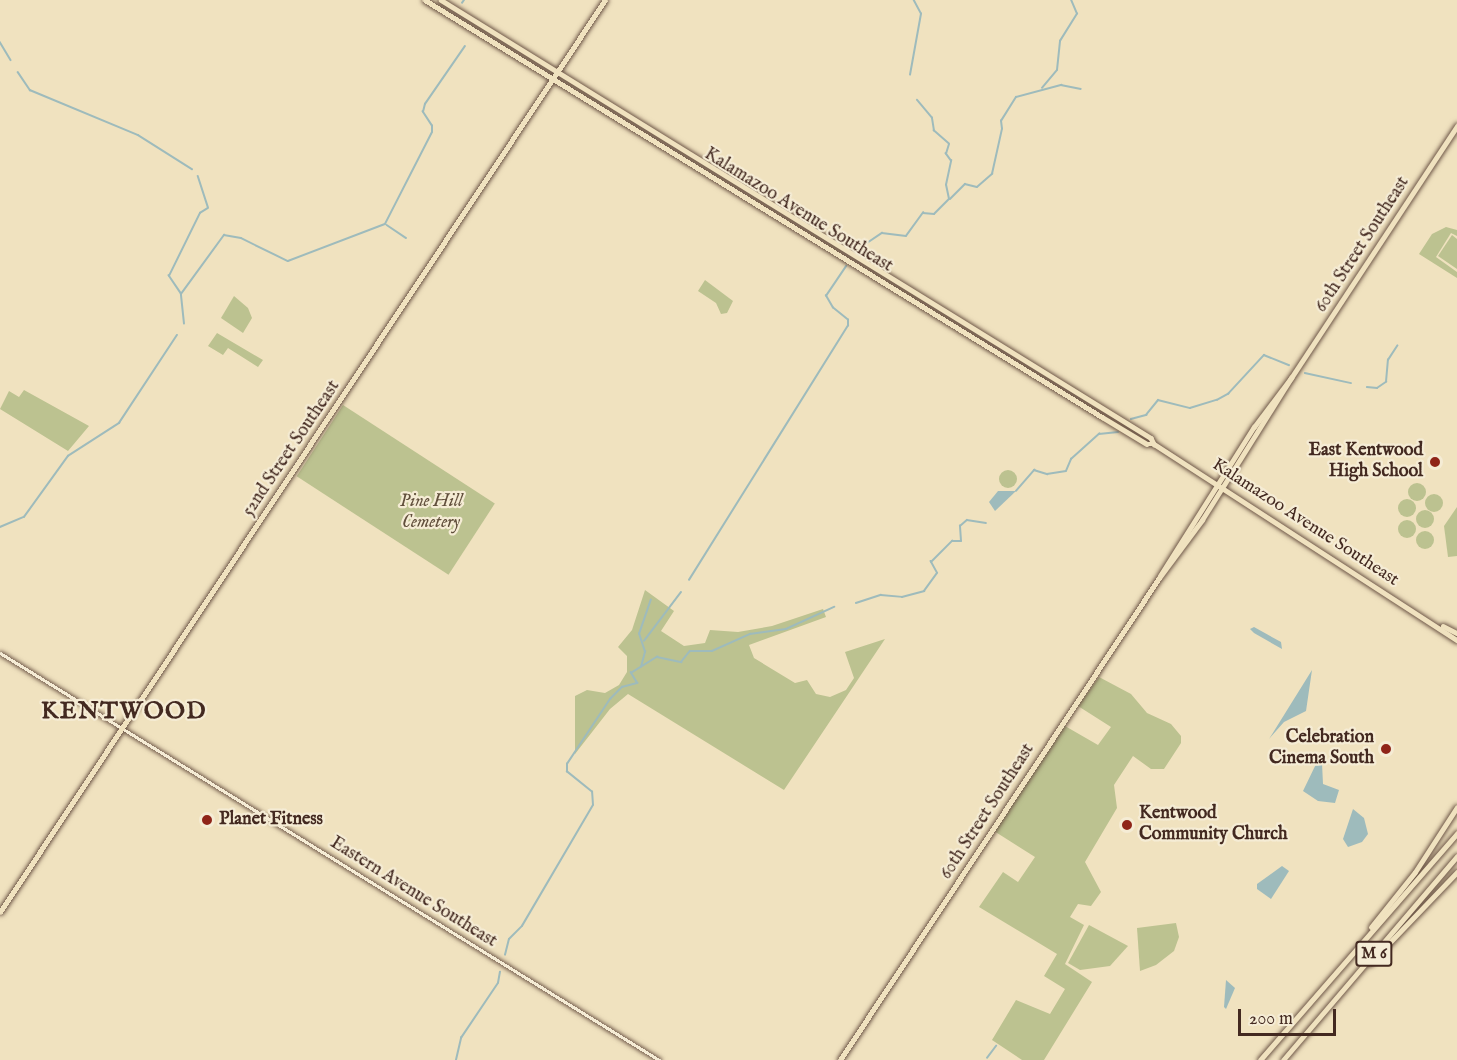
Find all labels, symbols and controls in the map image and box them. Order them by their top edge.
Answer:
street label: Kalamazoo Avenue Southeast [700,144,896,278]
street label: 60th Street Southeast [1311,173,1415,317]
street label: 52nd Street Southeast [239,377,345,521]
place label: East Kentwood High School [1309,441,1423,484]
street label: Kalamazoo Avenue Southeast [1208,455,1402,591]
marker: East Kentwood High School [1428,455,1442,469]
park label: Pine Hill Cemetery [400,492,462,534]
district label: KENTWOOD [41,698,207,726]
place label: Celebration Cinema South [1269,728,1374,771]
street label: 60th Street Southeast [936,740,1040,884]
marker: Celebration Cinema South [1379,742,1393,756]
place label: Kentwood Community Church [1139,804,1287,846]
place label: Planet Fitness [219,809,323,831]
marker: Planet Fitness [200,813,214,827]
marker: Kentwood Community Church [1120,818,1134,832]
street label: Eastern Avenue Southeast [326,833,500,953]
road number: M 6 [1354,941,1394,967]
scale bar [1241,997,1338,1035]
text: 200 m [1249,1008,1293,1031]

